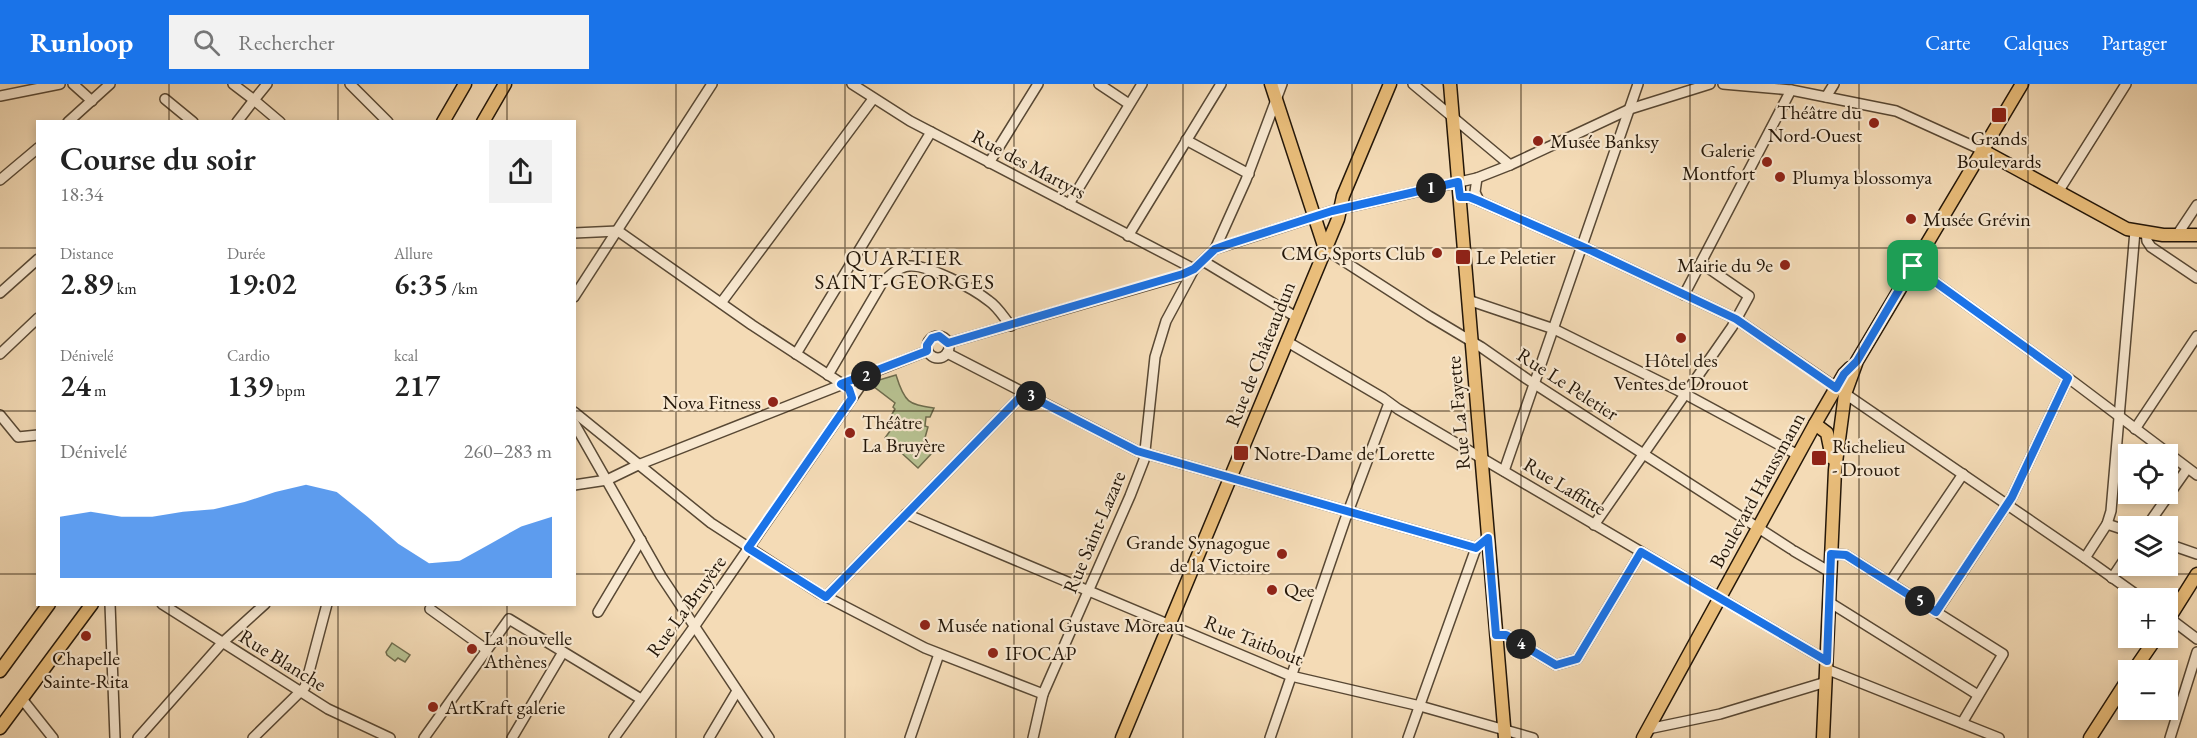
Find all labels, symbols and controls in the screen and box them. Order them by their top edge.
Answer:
search box [169,15,589,69]
text: Runloop [30,24,133,60]
icon: search [190,26,223,59]
text: Rechercher [238,28,335,57]
text: Carte [1925,29,1970,56]
text: Calques [2003,29,2069,56]
text: Partager [2102,29,2167,56]
place label: Théâtre du Nord-Ouest [1768,99,1863,148]
marker: Grands Boulevards [1990,106,2008,124]
marker: Théâtre du Nord-Ouest [1867,116,1881,130]
street label: Rue des Martyrs [968,123,1090,205]
place label: Grands Boulevards [1957,125,2041,174]
place label: Musée Banksy [1550,128,1659,154]
marker: Musée Banksy [1531,134,1545,148]
text: Course du soir [60,137,256,180]
place label: Galerie Montfort [1682,137,1756,186]
button: share [489,140,552,203]
marker: Galerie Montfort [1760,155,1774,169]
place label: Plumya blossomya [1792,164,1932,190]
marker: Plumya blossomya [1773,170,1787,184]
pin: 1 [1416,173,1446,203]
text: 1 [1427,177,1435,198]
text: 18:34 [60,181,103,207]
place label: Musée Grévin [1923,206,2031,232]
marker: Musée Grévin [1904,212,1918,226]
place label: CMG Sports Club [1281,240,1425,266]
pin [1887,240,1938,291]
text: Distance [60,243,113,264]
text: Durée [227,243,265,264]
text: Allure [394,243,433,264]
district label: QUARTIER SAINT-GEORGES [814,244,996,295]
place label: Le Peletier [1476,244,1556,270]
marker: CMG Sports Club [1430,246,1444,260]
marker: Le Peletier [1454,248,1472,266]
icon: arrive [1896,249,1929,282]
place label: Mairie du 9e [1677,252,1773,278]
marker: Mairie du 9e [1778,258,1792,272]
text: 2.89 [60,264,113,303]
text: 19:02 [227,264,297,303]
text: 6:35 [394,264,448,303]
street label: Rue de Châteaudun [1219,277,1301,431]
text: km [113,278,137,299]
text: /km [448,278,478,299]
marker: Hôtel des Ventes de Drouot [1674,331,1688,345]
street label: Rue Le Peletier [1512,341,1624,427]
text: Dénivelé [60,345,114,366]
text: Cardio [227,345,270,366]
text: kcal [394,345,418,366]
place label: Hôtel des Ventes de Drouot [1614,347,1749,396]
street label: Rue La Fayette [1440,355,1476,471]
pin: 2 [851,361,881,391]
text: 2 [862,365,870,386]
text: 24 [60,366,91,405]
text: 139 [227,366,273,405]
text: 217 [394,366,440,405]
text: m [91,380,106,401]
text: bpm [273,380,305,401]
pin: 3 [1016,381,1046,411]
text: 3 [1027,385,1035,406]
place label: Nova Fitness [662,389,761,415]
marker: Nova Fitness [766,395,780,409]
street label: Boulevard Haussmann [1703,407,1811,573]
place label: Théâtre La Bruyère [862,409,945,458]
marker: Théâtre La Bruyère [843,426,857,440]
place label: Richelieu - Drouot [1832,433,1906,482]
text: Dénivelé [60,438,127,464]
text: 260–283 m [464,438,552,464]
place label: Notre-Dame de Lorette [1254,440,1435,466]
marker: Notre-Dame de Lorette [1232,444,1250,462]
map controls [2118,444,2178,720]
button: locate [2118,444,2178,504]
marker: Richelieu - Drouot [1810,449,1828,467]
street label: Rue Laffitte [1519,451,1611,521]
street label: Rue Saint-Lazare [1057,467,1132,597]
button: layers [2118,516,2178,576]
place label: Grande Synagogue de la Victoire [1126,529,1270,578]
marker: Grande Synagogue de la Victoire [1275,547,1289,561]
street label: Rue La Bruyère [640,550,732,662]
place label: Qee [1284,577,1315,603]
marker: Qee [1265,583,1279,597]
pin: 5 [1905,586,1935,616]
button: + [2118,588,2178,648]
text: 5 [1916,590,1924,611]
street label: Rue Taitbout [1201,608,1308,672]
place label: Musée national Gustave Moreau [937,612,1185,638]
marker: Musée national Gustave Moreau [918,618,932,632]
street label: Rue Blanche [235,623,332,697]
place label: La nouvelle Athènes [483,625,572,674]
marker: Chapelle Sainte-Rita [79,629,93,643]
pin: 4 [1506,629,1536,659]
text: 4 [1517,633,1525,654]
place label: IFOCAP [1005,640,1076,666]
marker: La nouvelle Athènes [465,642,479,656]
place label: Chapelle Sainte-Rita [43,645,129,694]
marker: IFOCAP [986,646,1000,660]
button: − [2118,660,2178,720]
place label: ArtKraft galerie [444,694,566,720]
marker: ArtKraft galerie [426,700,440,714]

